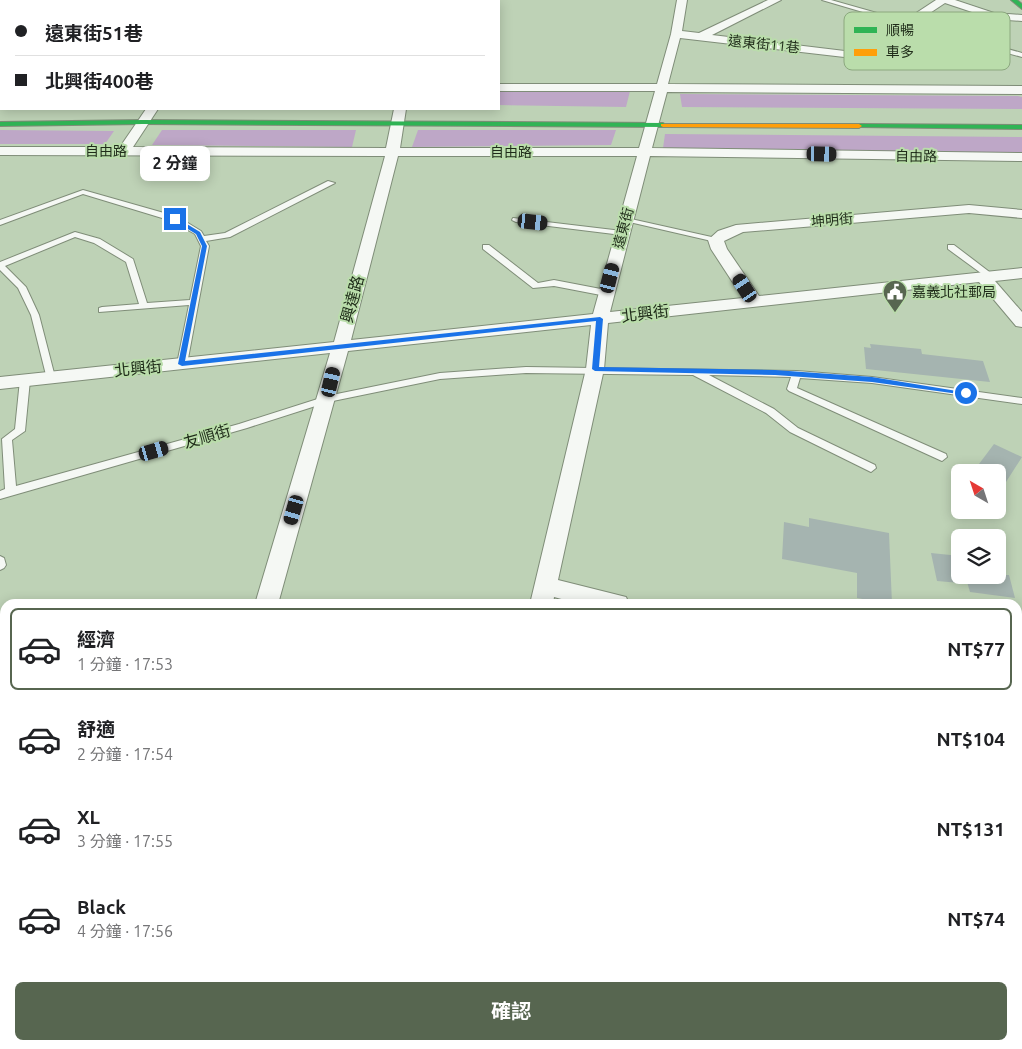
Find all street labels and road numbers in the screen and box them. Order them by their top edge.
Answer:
street label: 遠東街11巷 [727,32,801,56]
street label: 自由路 [85,143,127,159]
street label: 自由路 [490,144,532,160]
street label: 自由路 [895,148,937,164]
street label: 遠東街 [610,206,636,250]
street label: 坤明街 [810,210,854,230]
street label: 興達路 [337,273,367,325]
street label: 北興街 [620,301,670,325]
street label: 北興街 [113,357,163,379]
street label: 友順街 [181,421,233,451]

